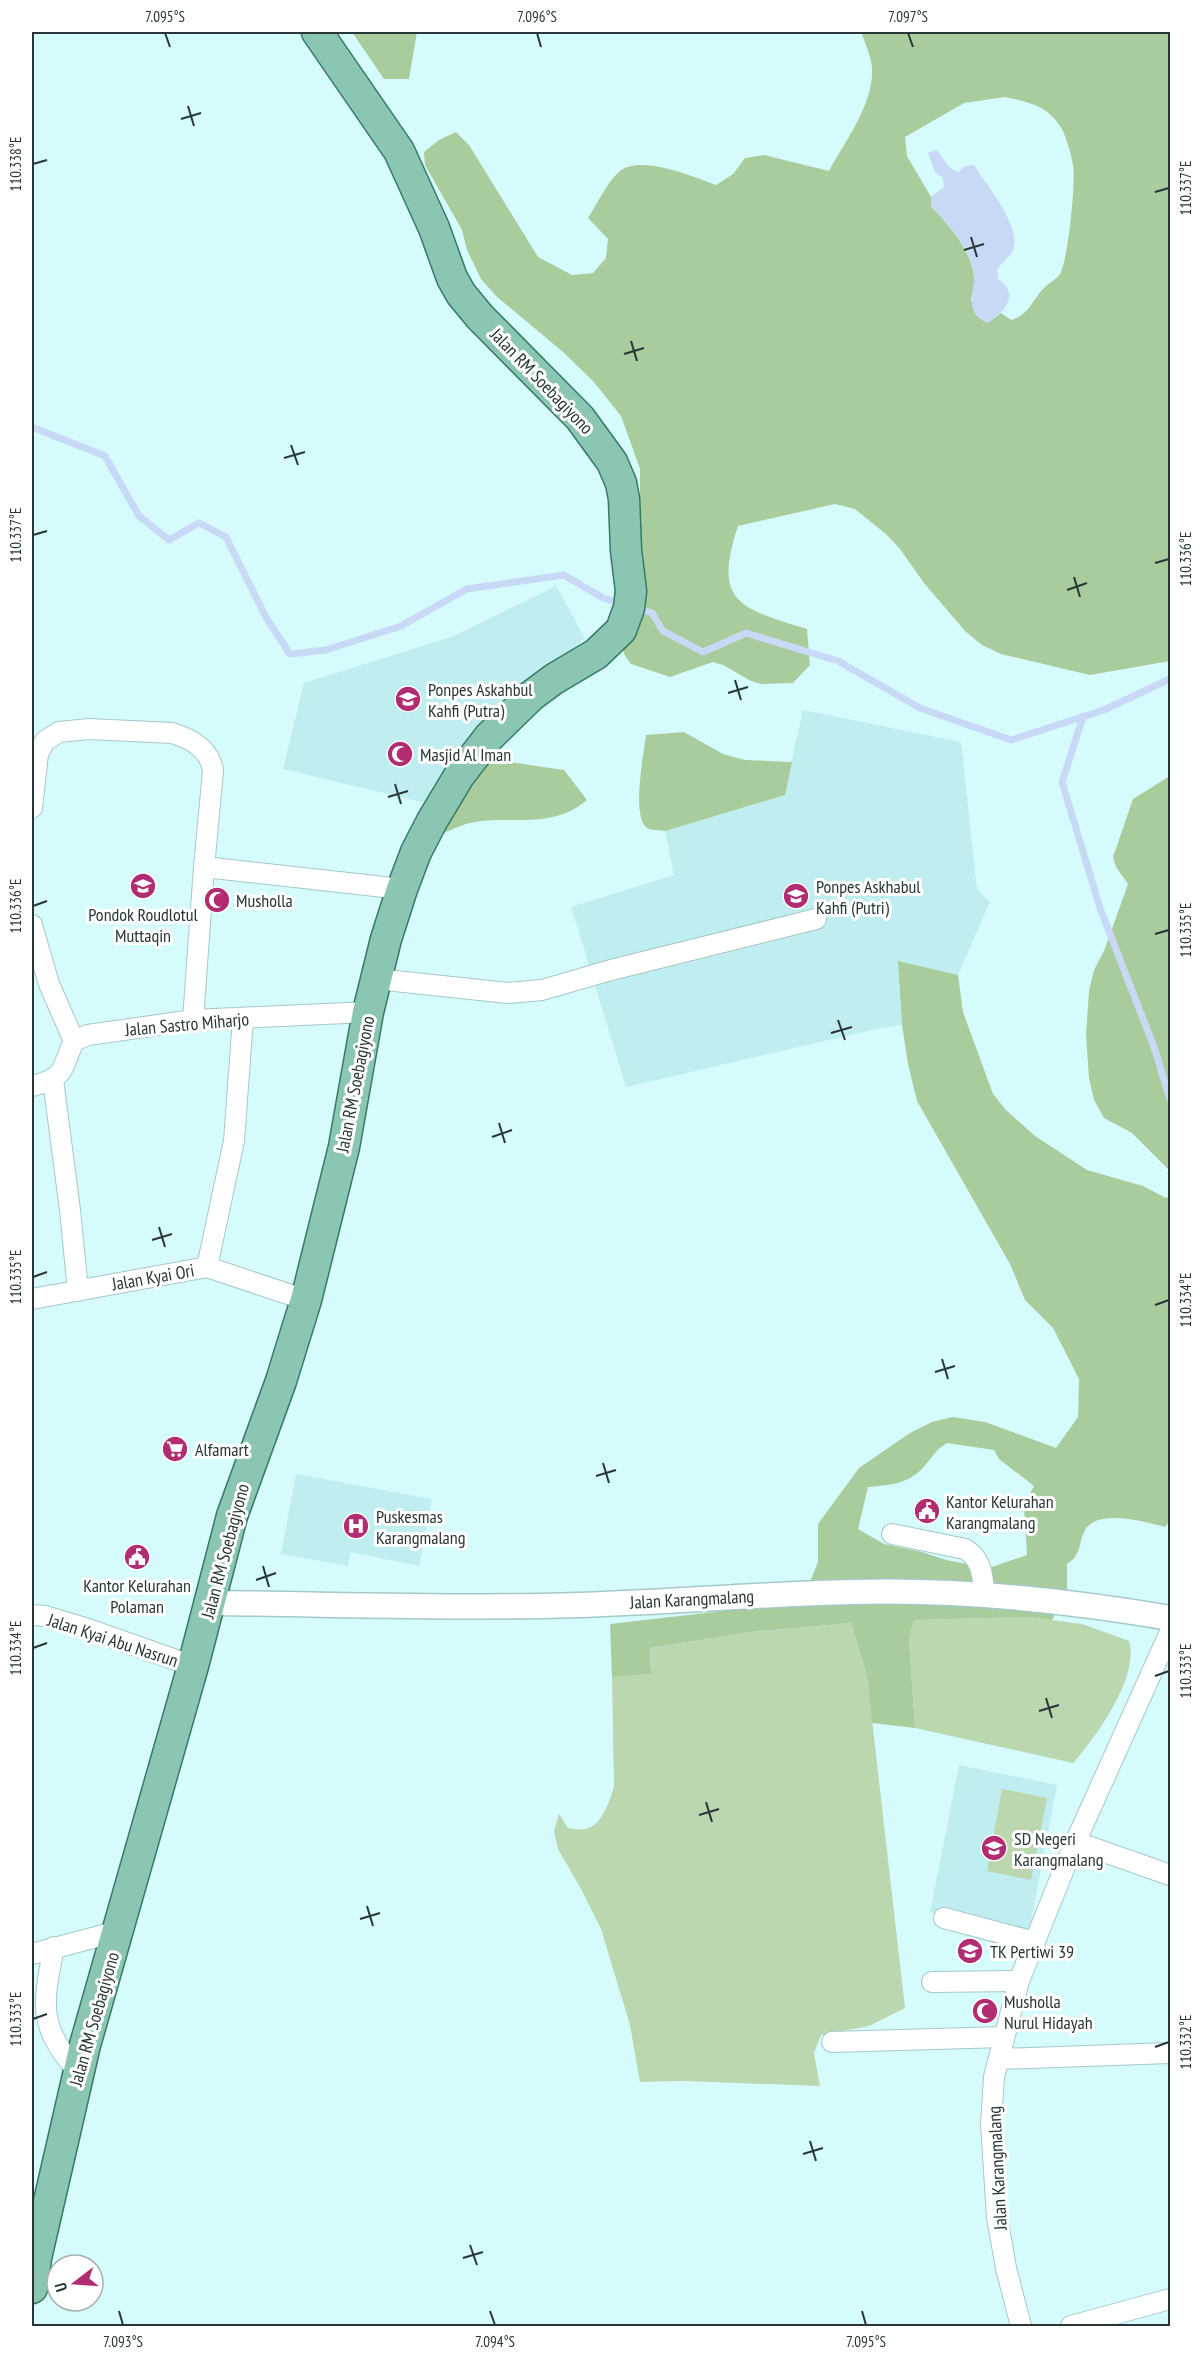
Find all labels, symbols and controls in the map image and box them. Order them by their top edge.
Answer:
text: 7.095°S [145,7,185,26]
text: 7.096°S [517,7,557,26]
text: 7.097°S [888,7,928,26]
text: 110.338°E [6,137,25,191]
text: 110.337°E [1176,161,1195,215]
street label: Jalan RM Soebagiyono [485,323,598,439]
text: 110.337°E [6,508,25,562]
text: 110.336°E [1176,532,1195,586]
place label: Ponpes Askahbul Kahfi (Putra) [428,678,533,722]
school or university icon: Ponpes Askahbul Kahfi (Putra) [393,684,423,714]
mosque icon: Masjid Al Iman [385,739,415,769]
place label: Masjid Al Iman [420,743,511,766]
school or university icon: Pondok Roudlotul Muttaqin [128,871,158,901]
place label: Ponpes Askhabul Kahfi (Putri) [816,875,921,919]
text: 110.336°E [6,879,25,933]
school or university icon: Ponpes Askhabul Kahfi (Putri) [781,881,811,911]
mosque icon: Musholla [202,885,232,915]
place label: Musholla [236,889,293,912]
place label: Pondok Roudlotul Muttaqin [88,903,199,947]
text: 110.335°E [1176,903,1195,957]
street label: Jalan Sastro Miharjo [123,1007,250,1041]
street label: Jalan RM Soebagiyono [330,1014,380,1155]
text: 110.335°E [6,1250,25,1304]
street label: Jalan Kyai Ori [109,1258,196,1296]
text: 110.334°E [1176,1273,1195,1327]
supermarket icon: Alfamart [160,1434,190,1464]
place label: Alfamart [195,1438,249,1461]
street label: Jalan RM Soebagiyono [196,1481,254,1622]
place label: Kantor Kelurahan Karangmalang [946,1490,1054,1534]
public building icon: Kantor Kelurahan Karangmalang [912,1496,942,1526]
place label: Puskesmas Karangmalang [376,1505,466,1549]
hospital icon: Puskesmas Karangmalang [341,1511,371,1541]
public building icon: Kantor Kelurahan Polaman [122,1542,152,1572]
place label: Kantor Kelurahan Polaman [83,1574,191,1618]
street label: Jalan Karangmalang [628,1584,755,1614]
street label: Jalan Kyai Abu Nasrun [44,1608,181,1672]
text: 110.334°E [6,1621,25,1675]
text: 110.333°E [1176,1644,1195,1698]
place label: SD Negeri Karangmalang [1014,1827,1104,1871]
school or university icon: SD Negeri Karangmalang [979,1833,1009,1863]
school or university icon: TK Pertiwi 39 [955,1936,985,1966]
place label: TK Pertiwi 39 [990,1940,1074,1963]
street label: Jalan RM Soebagiyono [64,1949,124,2090]
place label: Musholla Nurul Hidayah [1004,1990,1093,2034]
text: 110.333°E [6,1992,25,2046]
mosque icon: Musholla Nurul Hidayah [970,1996,1000,2026]
text: 110.332°E [1176,2015,1195,2069]
street label: Jalan Karangmalang [982,2105,1012,2232]
north arrow [45,2253,105,2313]
text: U [50,2281,71,2294]
text: 7.093°S [103,2332,143,2351]
text: 7.094°S [475,2332,515,2351]
text: 7.095°S [846,2332,886,2351]

